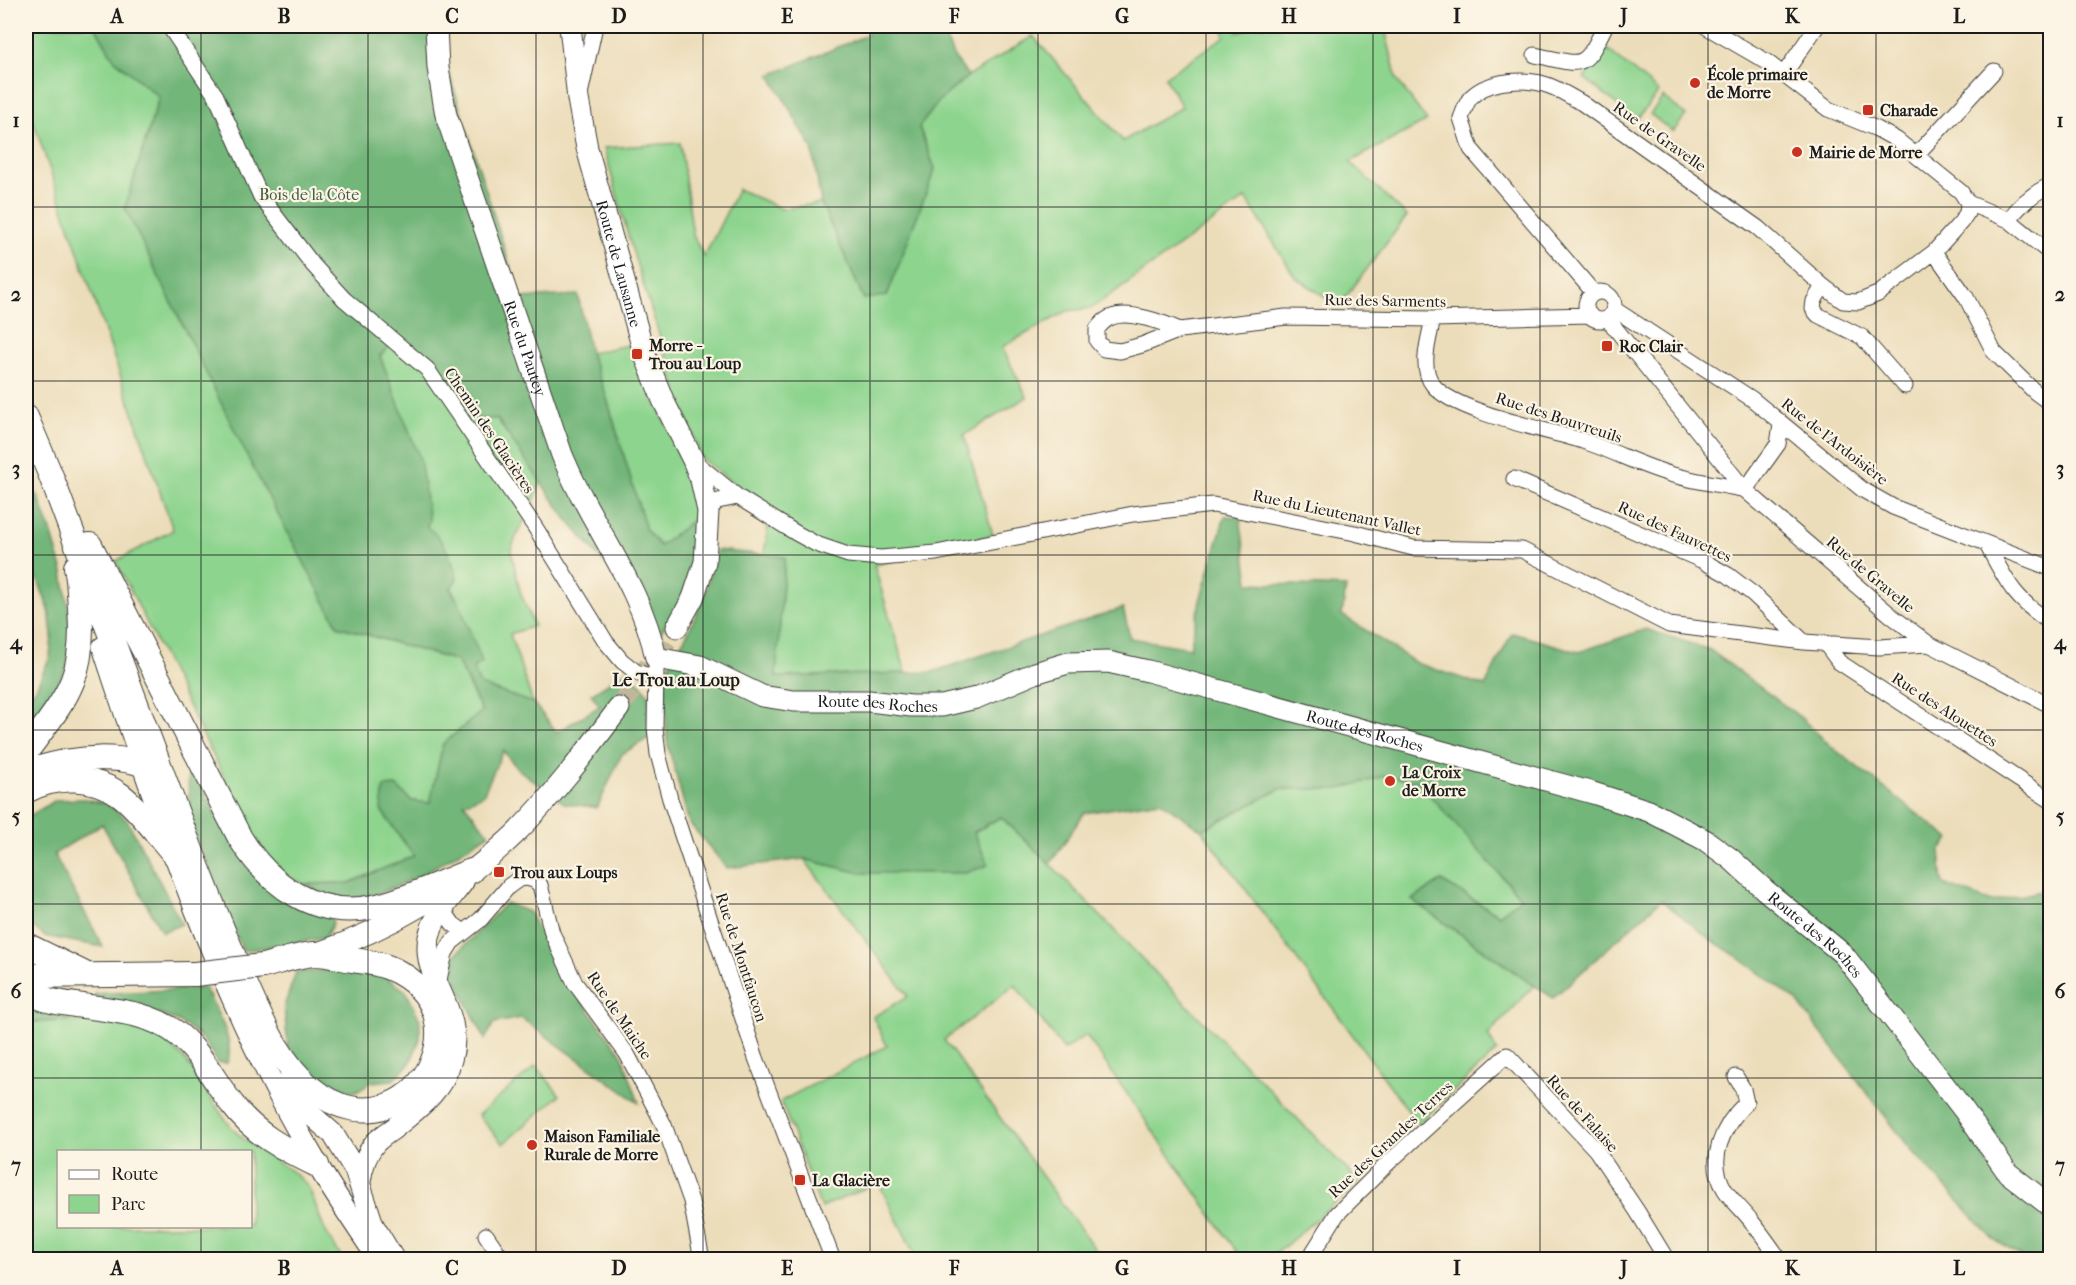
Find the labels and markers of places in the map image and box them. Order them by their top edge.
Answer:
place label: École primaire de Morre [1707,64,1808,102]
marker: École primaire de Morre [1688,76,1702,90]
place label: Charade [1880,101,1938,120]
marker: Charade [1861,103,1875,117]
place label: Mairie de Morre [1808,143,1923,162]
marker: Mairie de Morre [1790,145,1804,159]
place label: Morre - Trou au Loup [648,336,741,374]
place label: Roc Clair [1619,337,1684,356]
marker: Roc Clair [1600,339,1614,353]
marker: Morre - Trou au Loup [630,347,644,361]
place label: La Croix de Morre [1402,763,1466,800]
marker: La Croix de Morre [1383,774,1397,788]
place label: Trou aux Loups [510,863,617,883]
marker: Trou aux Loups [492,865,506,879]
place label: Maison Familiale Rurale de Morre [543,1127,660,1164]
marker: Maison Familiale Rurale de Morre [525,1138,539,1152]
place label: La Glacière [812,1171,890,1190]
marker: La Glacière [793,1173,807,1187]

